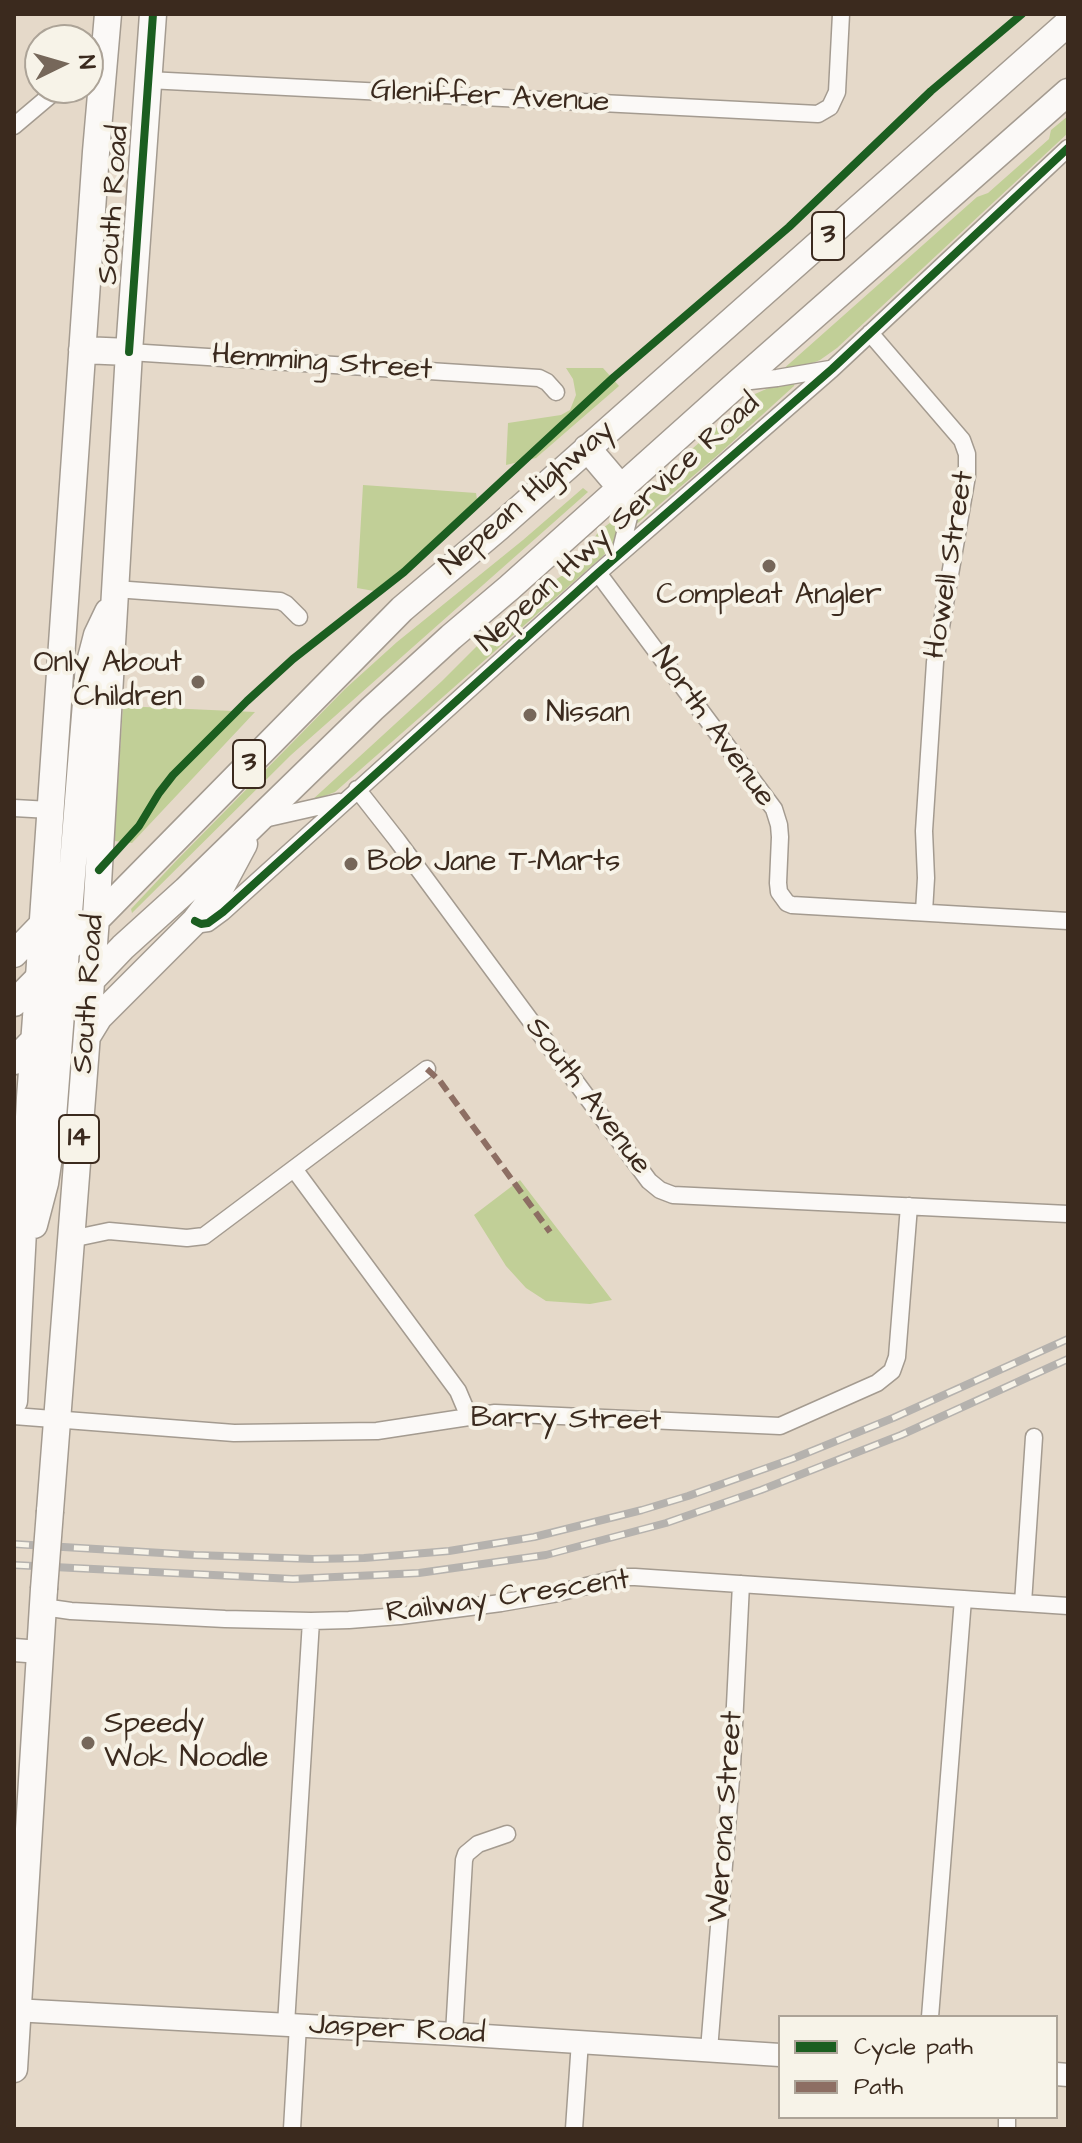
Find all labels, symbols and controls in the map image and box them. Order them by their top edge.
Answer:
north arrow [24,24,104,104]
text: N [70,54,102,70]
street label: Gleniffer Avenue [370,74,610,122]
street label: South Road [91,124,139,286]
road number: 3 [812,212,844,260]
street label: Hemming Street [211,338,433,390]
street label: Nepean Hwy Service Road [470,387,768,661]
street label: Nepean Highway [433,413,623,585]
street label: Howell Street [918,469,984,661]
marker: Compleat Angler [760,557,778,575]
place label: Compleat Angler [656,579,882,615]
street label: North Avenue [642,641,782,815]
place label: Only About Children [33,647,182,718]
marker: Only About Children [189,673,207,691]
place label: Nissan [546,697,630,733]
marker: Nissan [521,706,539,724]
road number: 3 [233,740,265,788]
place label: Bob Jane T-Marts [367,846,620,882]
marker: Bob Jane T-Marts [342,855,360,873]
street label: South Road [66,913,114,1075]
street label: South Avenue [516,1011,658,1183]
road number: 14 [59,1115,99,1163]
street label: Barry Street [470,1401,662,1441]
street label: Railway Crescent [384,1563,632,1633]
place label: Speedy Wok Noodle [104,1708,268,1778]
street label: Werona Street [702,1710,752,1924]
marker: Speedy Wok Noodle [79,1734,97,1752]
street label: Jasper Road [308,2008,486,2054]
legend [778,2015,1058,2119]
text: Cycle path [854,2030,973,2064]
text: Path [854,2070,903,2104]

